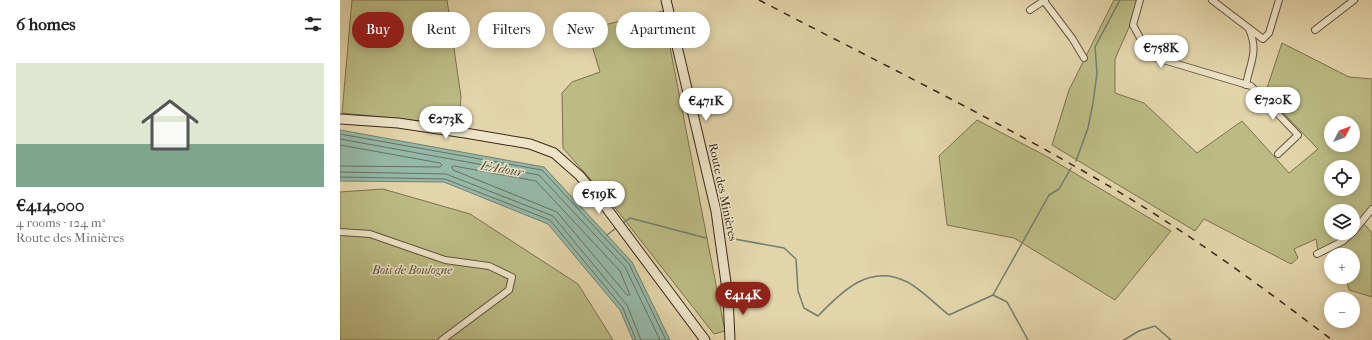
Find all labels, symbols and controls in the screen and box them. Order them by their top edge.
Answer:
chip: Buy [352,12,404,48]
chip: Rent [412,12,470,48]
chip: Filters [478,12,545,48]
chip: New [553,12,608,48]
chip: Apartment [616,12,710,48]
icon: filters [302,13,324,35]
text: 6 homes [16,14,76,34]
pin: €758K [1133,35,1189,69]
text: €758K [1143,40,1179,55]
pin: €720K [1245,87,1301,121]
pin: €471K [678,88,734,122]
icon: home [134,89,206,161]
text: €720K [1254,92,1292,107]
text: €471K [688,93,724,108]
pin: €273K [418,106,474,140]
text: €273K [428,111,464,126]
north arrow [1324,116,1360,152]
map controls [1324,116,1360,328]
street label: Route des Minières [706,142,740,243]
water label: L'Adour [478,157,526,180]
button: locate [1324,160,1360,196]
pin: €519K [571,181,627,215]
text: €519K [582,186,616,201]
text: €414,000 [16,195,84,215]
button: layers [1324,204,1360,240]
text: 4 rooms · 124 m² [16,215,105,230]
text: Route des Minières [16,230,124,245]
button: + [1324,248,1360,284]
park label: Bois de Boulogne [371,263,453,277]
pin: €414K [715,282,771,316]
text: €414K [724,287,762,302]
button: − [1324,292,1360,328]

